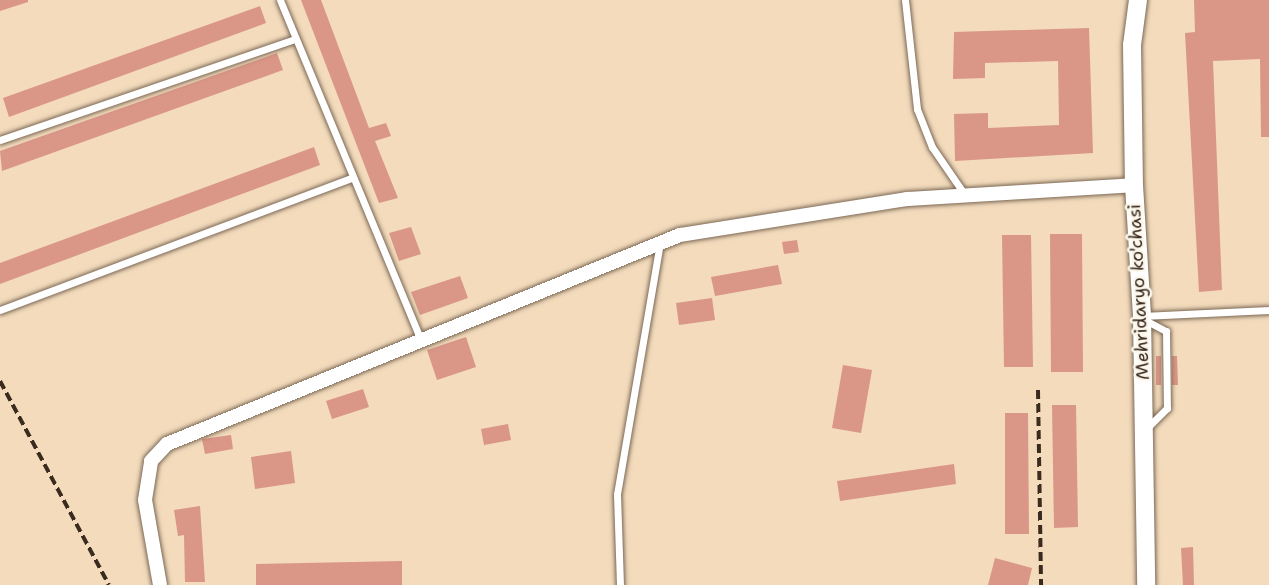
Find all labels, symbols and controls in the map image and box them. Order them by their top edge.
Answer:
street label: Мehridaryo ko'chasi [1124,203,1154,381]

